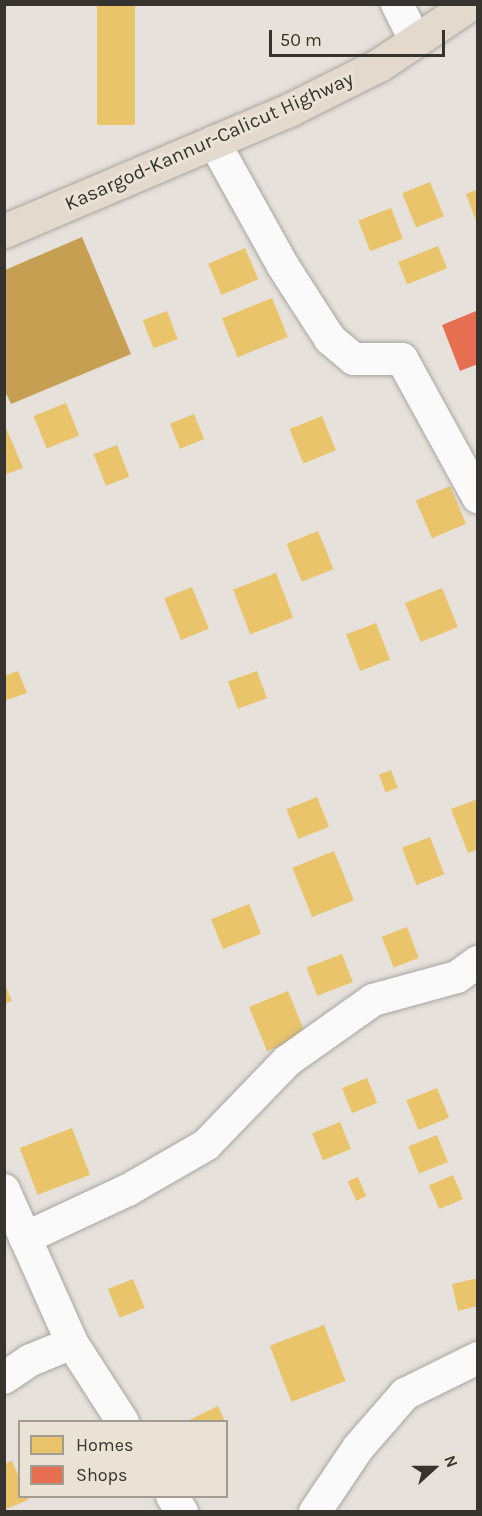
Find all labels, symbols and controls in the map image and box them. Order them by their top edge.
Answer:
scale bar [272,18,448,56]
text: 50 m [280,29,322,51]
street label: Kasargod-Kannur-Calicut Highway [61,66,357,216]
legend [18,1420,228,1498]
text: Homes [76,1434,133,1456]
north arrow [404,1438,464,1498]
text: N [440,1453,462,1470]
text: Shops [76,1464,128,1486]

